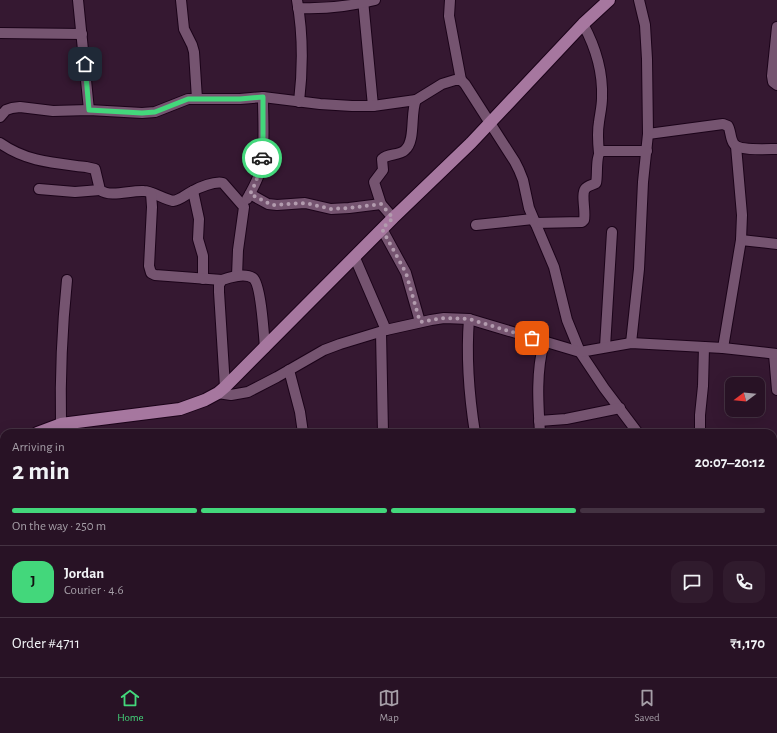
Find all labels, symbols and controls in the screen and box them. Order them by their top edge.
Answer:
pin [68,47,102,81]
icon: home [74,53,96,75]
courier [242,138,282,178]
icon: car [251,147,273,169]
pin [515,321,549,355]
icon: bag [521,327,543,349]
north arrow [725,377,765,417]
map controls [725,377,765,417]
text: Arriving in [12,441,65,454]
text: 20:07–20:12 [695,455,765,470]
text: 2 min [12,458,70,484]
text: On the way · 250 m [12,520,106,533]
button: chat [671,561,713,603]
button: phone [723,561,765,603]
text: Jordan [64,566,104,581]
text: J [30,574,36,589]
text: Courier · 4.6 [64,584,124,597]
text: Order #4711 [12,636,80,651]
text: ₹1,170 [730,636,765,651]
tab: Home [117,687,144,724]
tab: Map [378,687,400,724]
tab: Saved [635,687,660,724]

